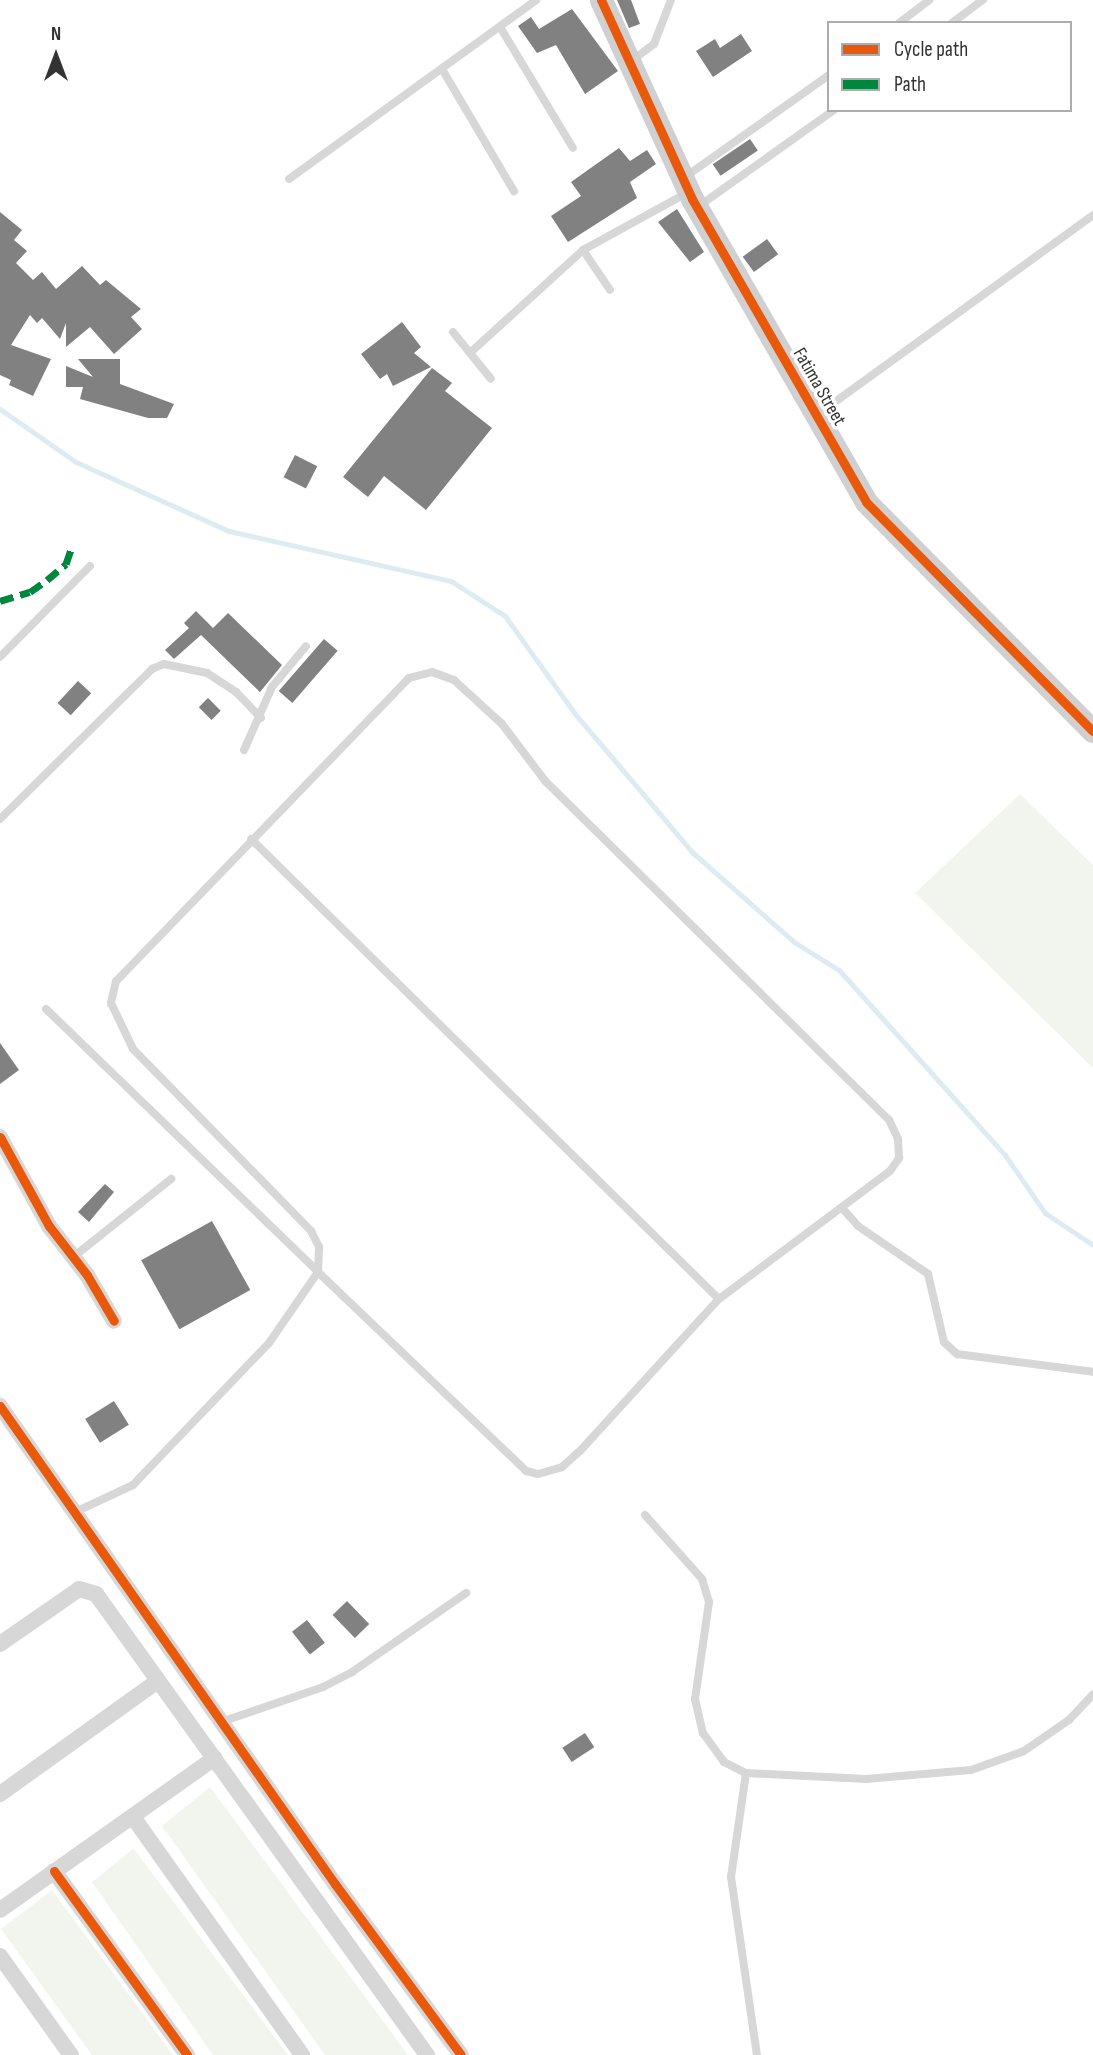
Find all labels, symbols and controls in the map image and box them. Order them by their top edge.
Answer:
north arrow [21,21,91,91]
legend [827,21,1072,112]
text: N [51,23,61,46]
text: Cycle path [894,37,968,62]
text: Path [894,72,926,97]
street label: Fatima Street [788,344,850,430]

